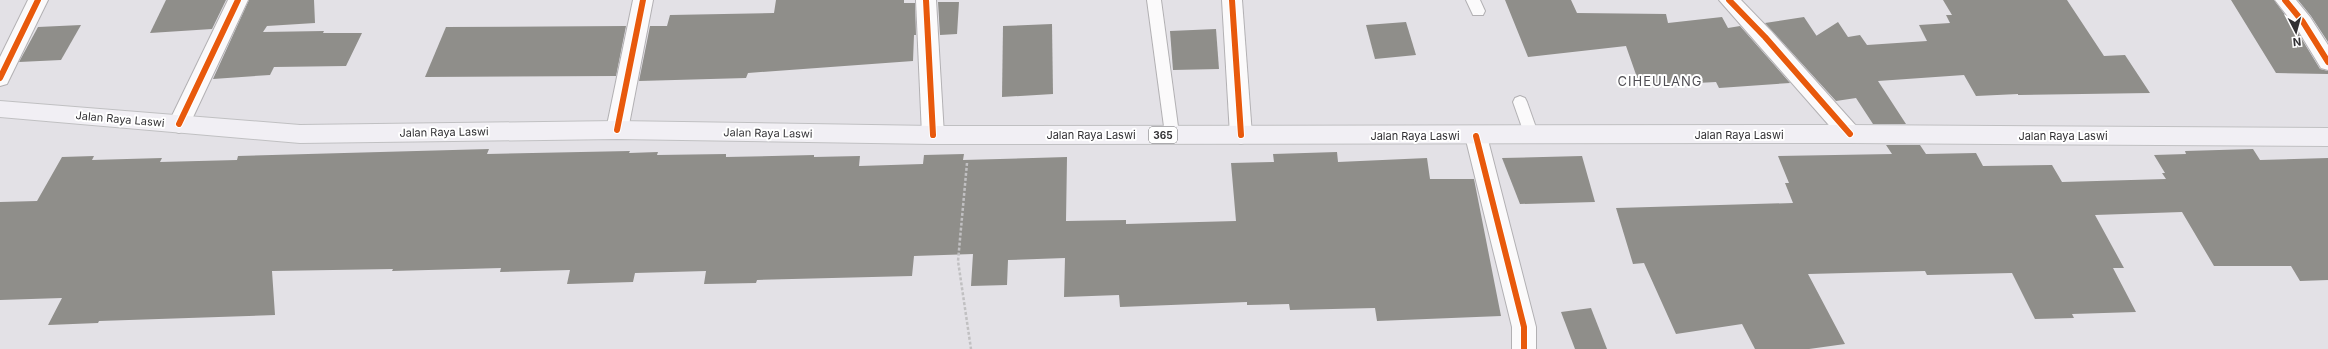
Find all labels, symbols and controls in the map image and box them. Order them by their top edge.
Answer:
north arrow [2276,12,2316,52]
text: N [2292,35,2302,49]
district label: CIHEULANG [1618,73,1702,89]
street label: Jalan Raya Laswi [75,108,165,130]
street label: Jalan Raya Laswi [399,124,489,140]
street label: Jalan Raya Laswi [723,125,813,141]
road number: 365 [1149,127,1177,143]
street label: Jalan Raya Laswi [1046,128,1136,142]
street label: Jalan Raya Laswi [1694,128,1784,142]
street label: Jalan Raya Laswi [1370,129,1460,143]
street label: Jalan Raya Laswi [2018,129,2108,143]

